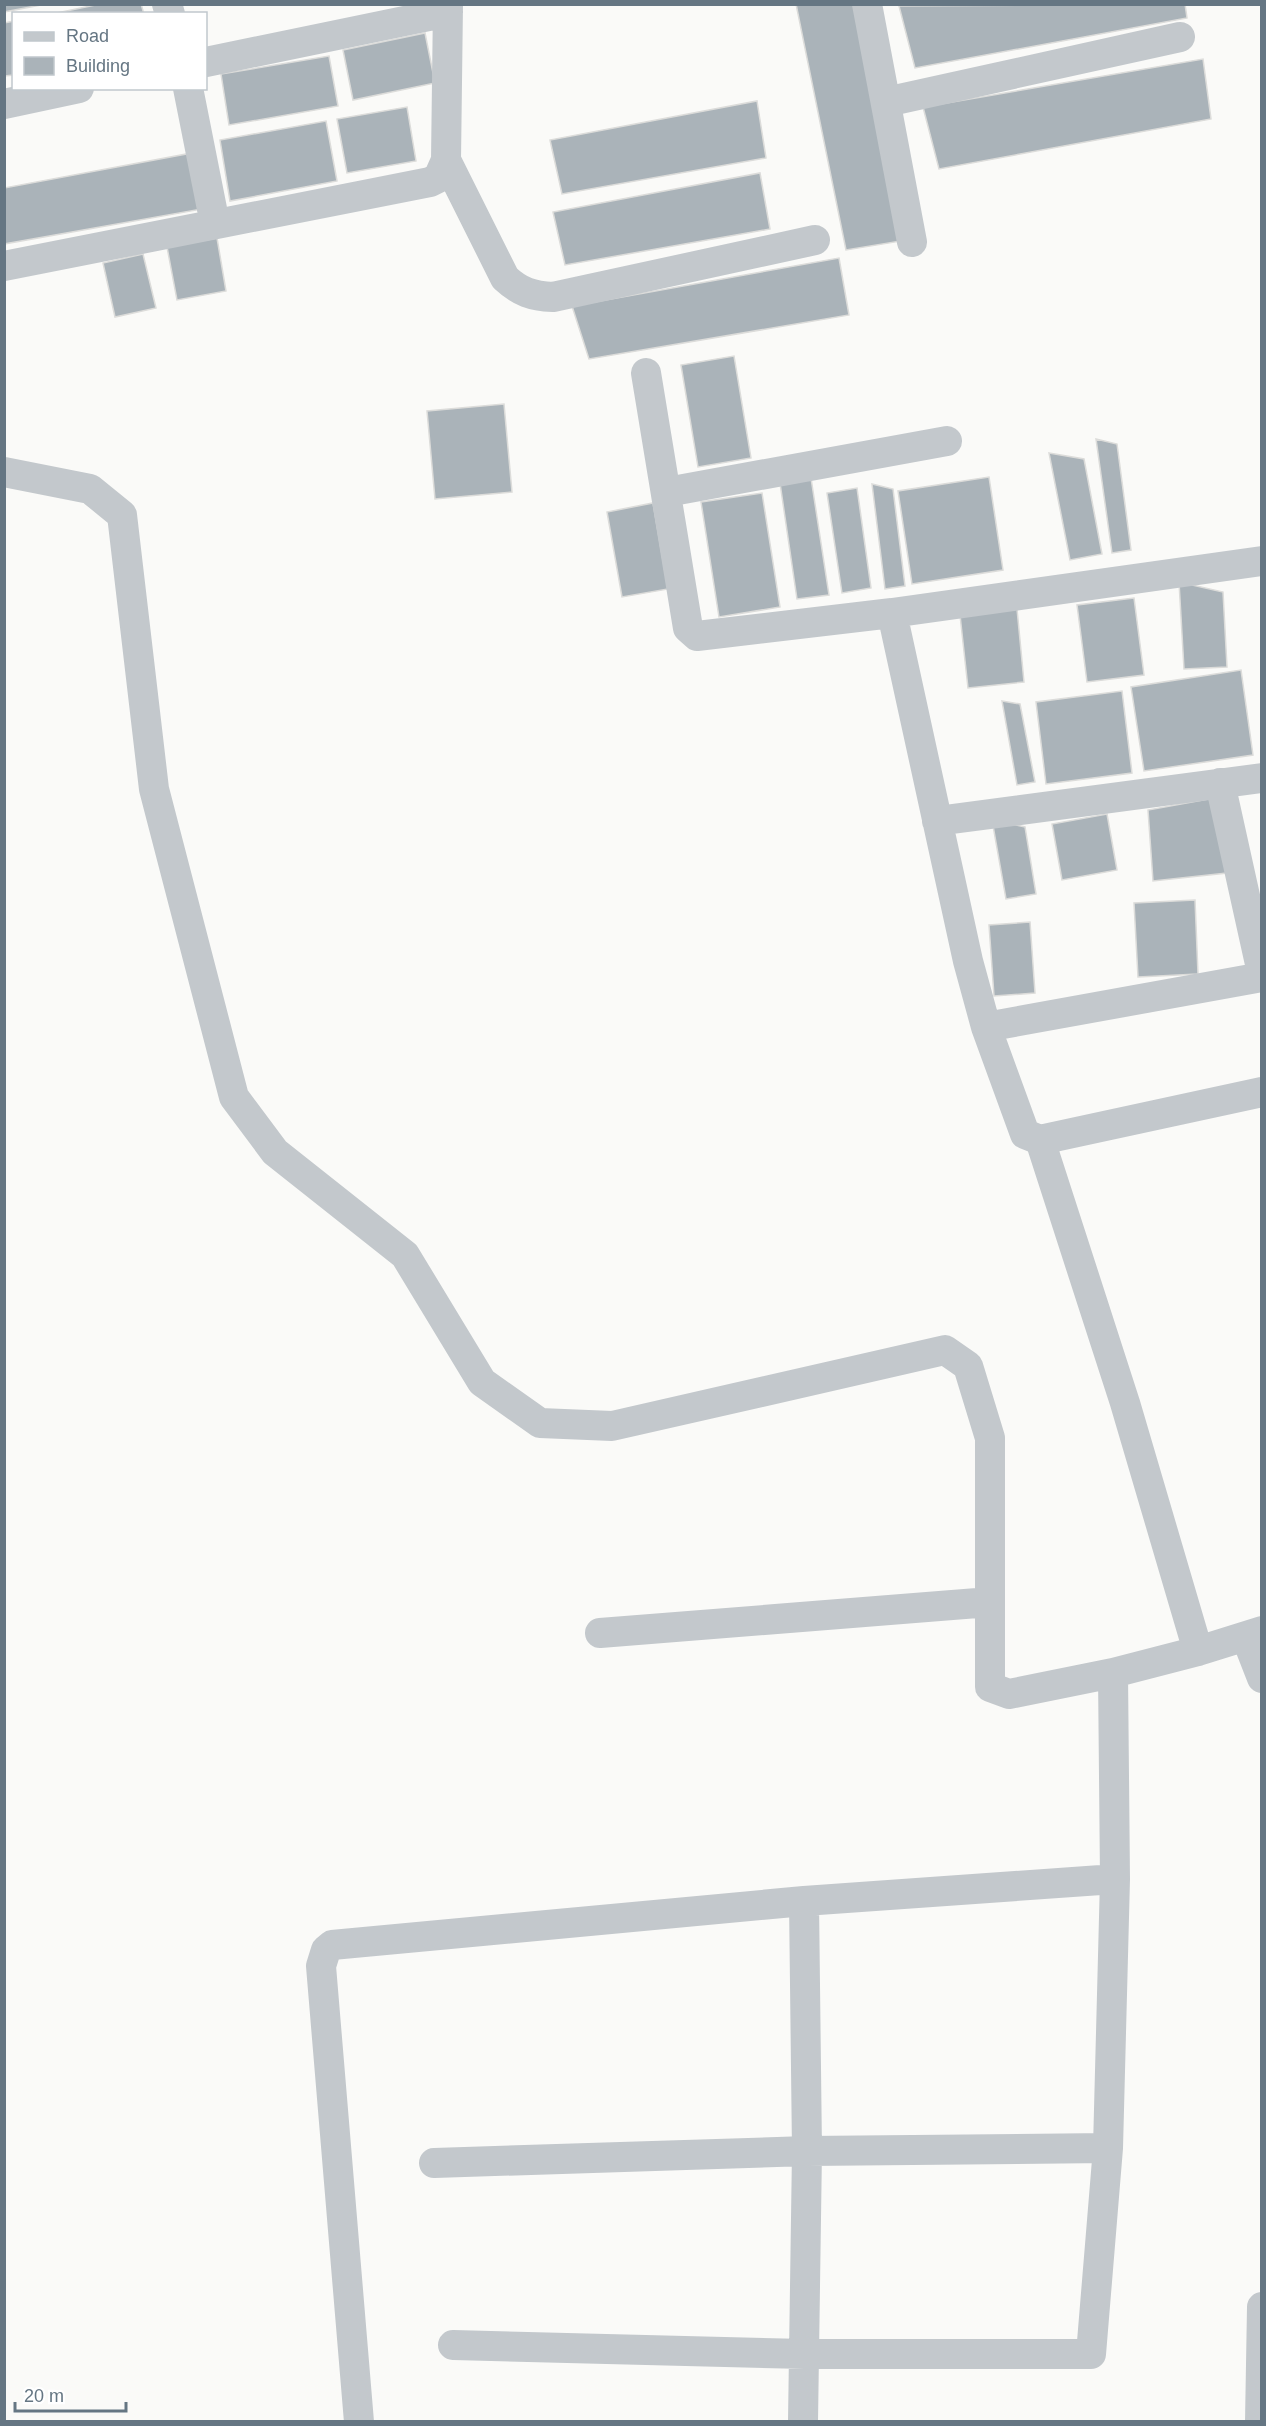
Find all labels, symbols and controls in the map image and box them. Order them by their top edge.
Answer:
legend [12,12,207,90]
text: Road [66,26,109,46]
text: Building [66,56,130,76]
scale bar [15,2375,126,2413]
text: 20 m [24,2386,64,2406]

